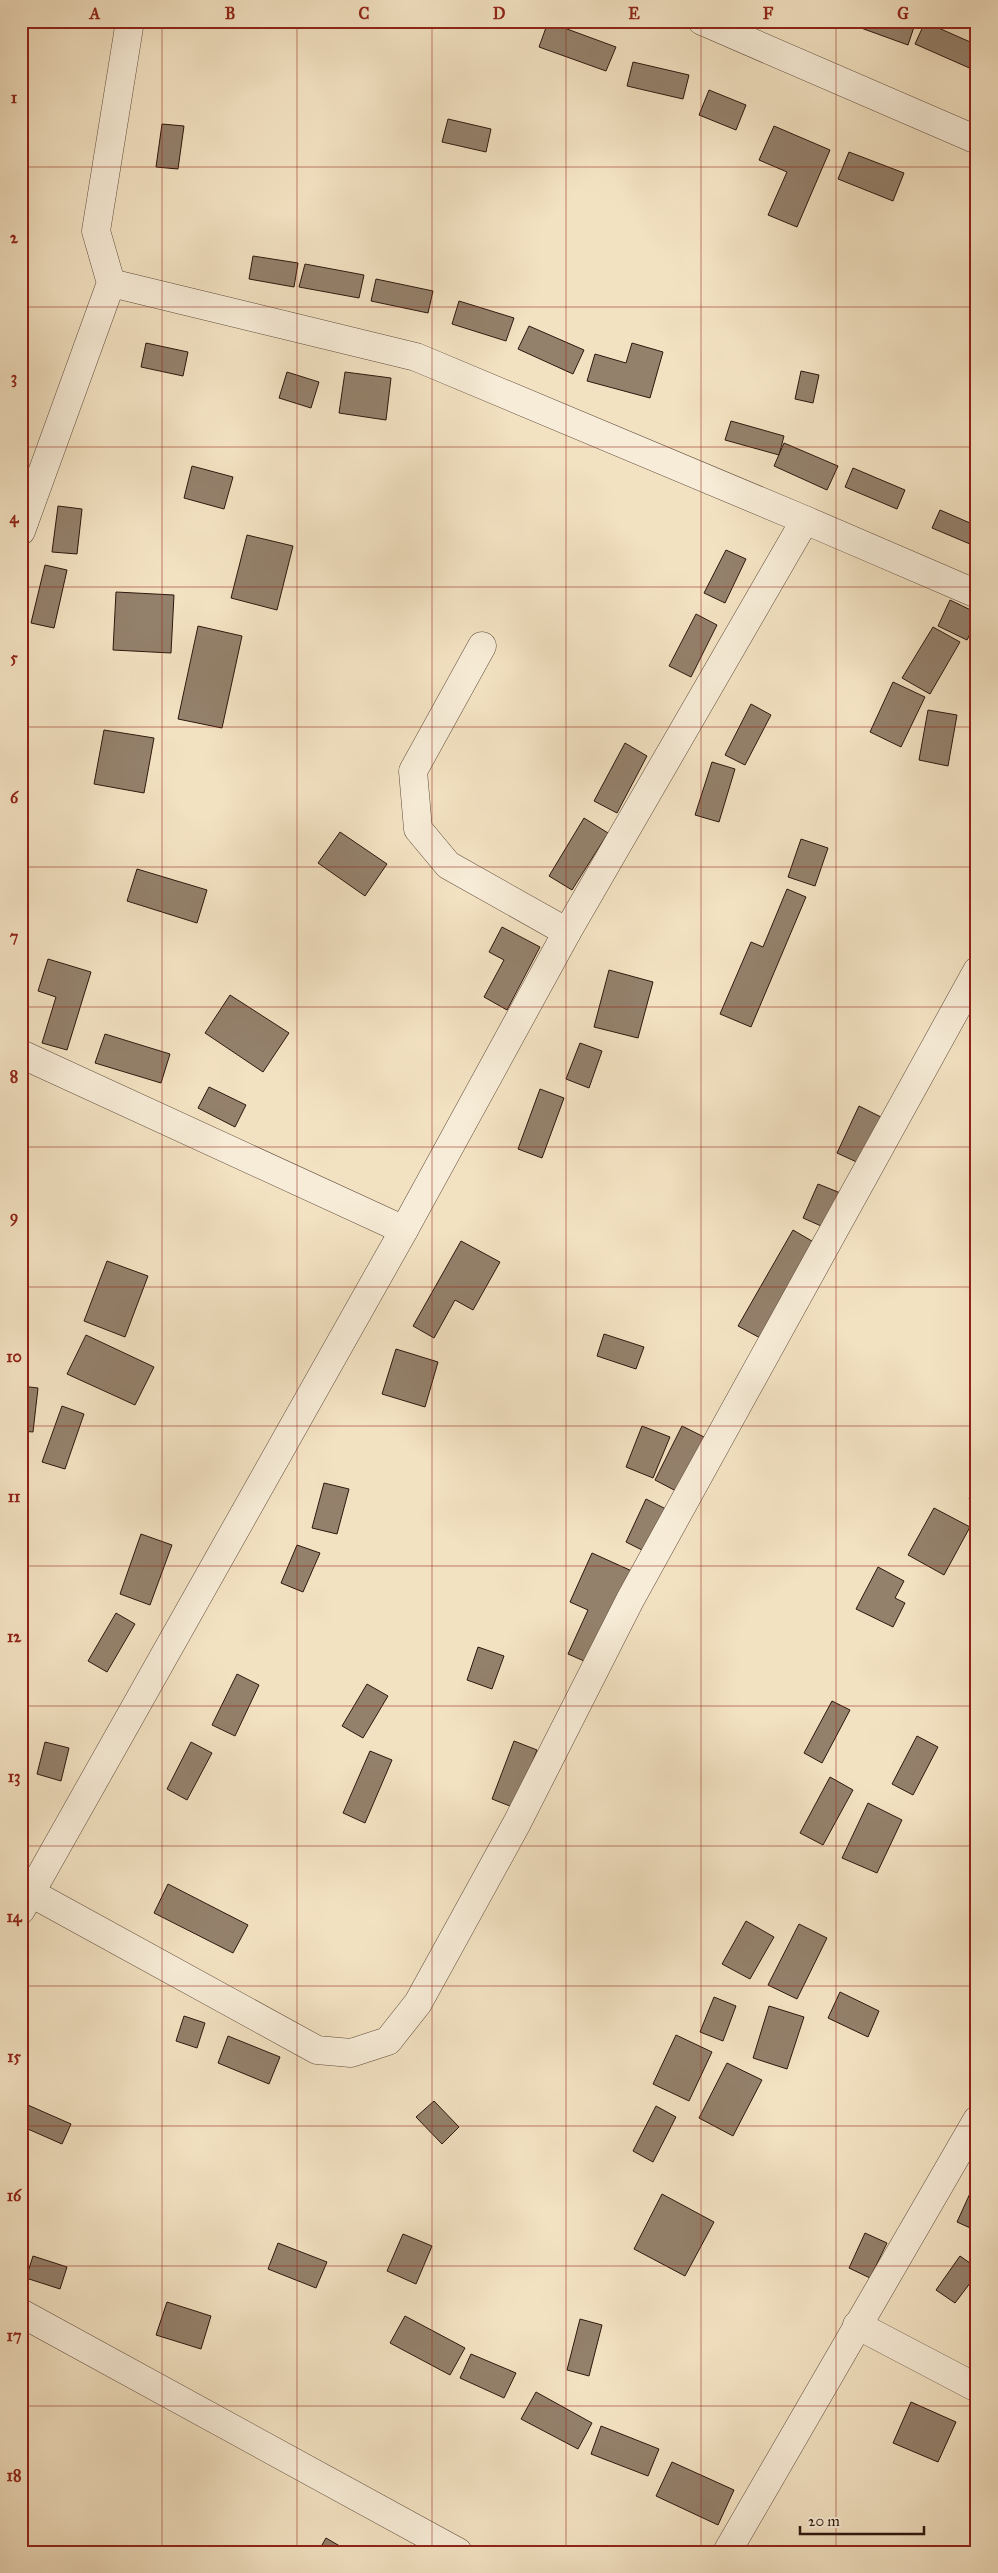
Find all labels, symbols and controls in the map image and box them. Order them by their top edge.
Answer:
text: A [89,4,101,23]
text: B [225,4,235,23]
text: C [359,4,370,23]
text: D [493,4,506,23]
text: E [628,4,640,23]
text: F [763,4,774,23]
text: G [897,4,909,23]
text: 1 [11,88,18,107]
text: 2 [10,228,19,247]
text: 3 [11,368,17,388]
text: 4 [10,508,20,528]
text: 5 [10,648,18,667]
text: 6 [10,788,19,807]
text: 7 [10,927,19,946]
text: 8 [10,1067,18,1086]
text: 9 [10,1207,18,1227]
text: 10 [6,1347,22,1366]
text: 11 [8,1487,21,1506]
text: 12 [7,1627,22,1646]
text: 13 [8,1767,20,1787]
text: 14 [6,1907,23,1927]
text: 15 [7,2047,21,2066]
text: 16 [7,2186,22,2205]
text: 17 [7,2326,22,2345]
text: 18 [7,2466,21,2485]
scale bar [800,2503,924,2535]
text: 20 m [808,2512,840,2530]

